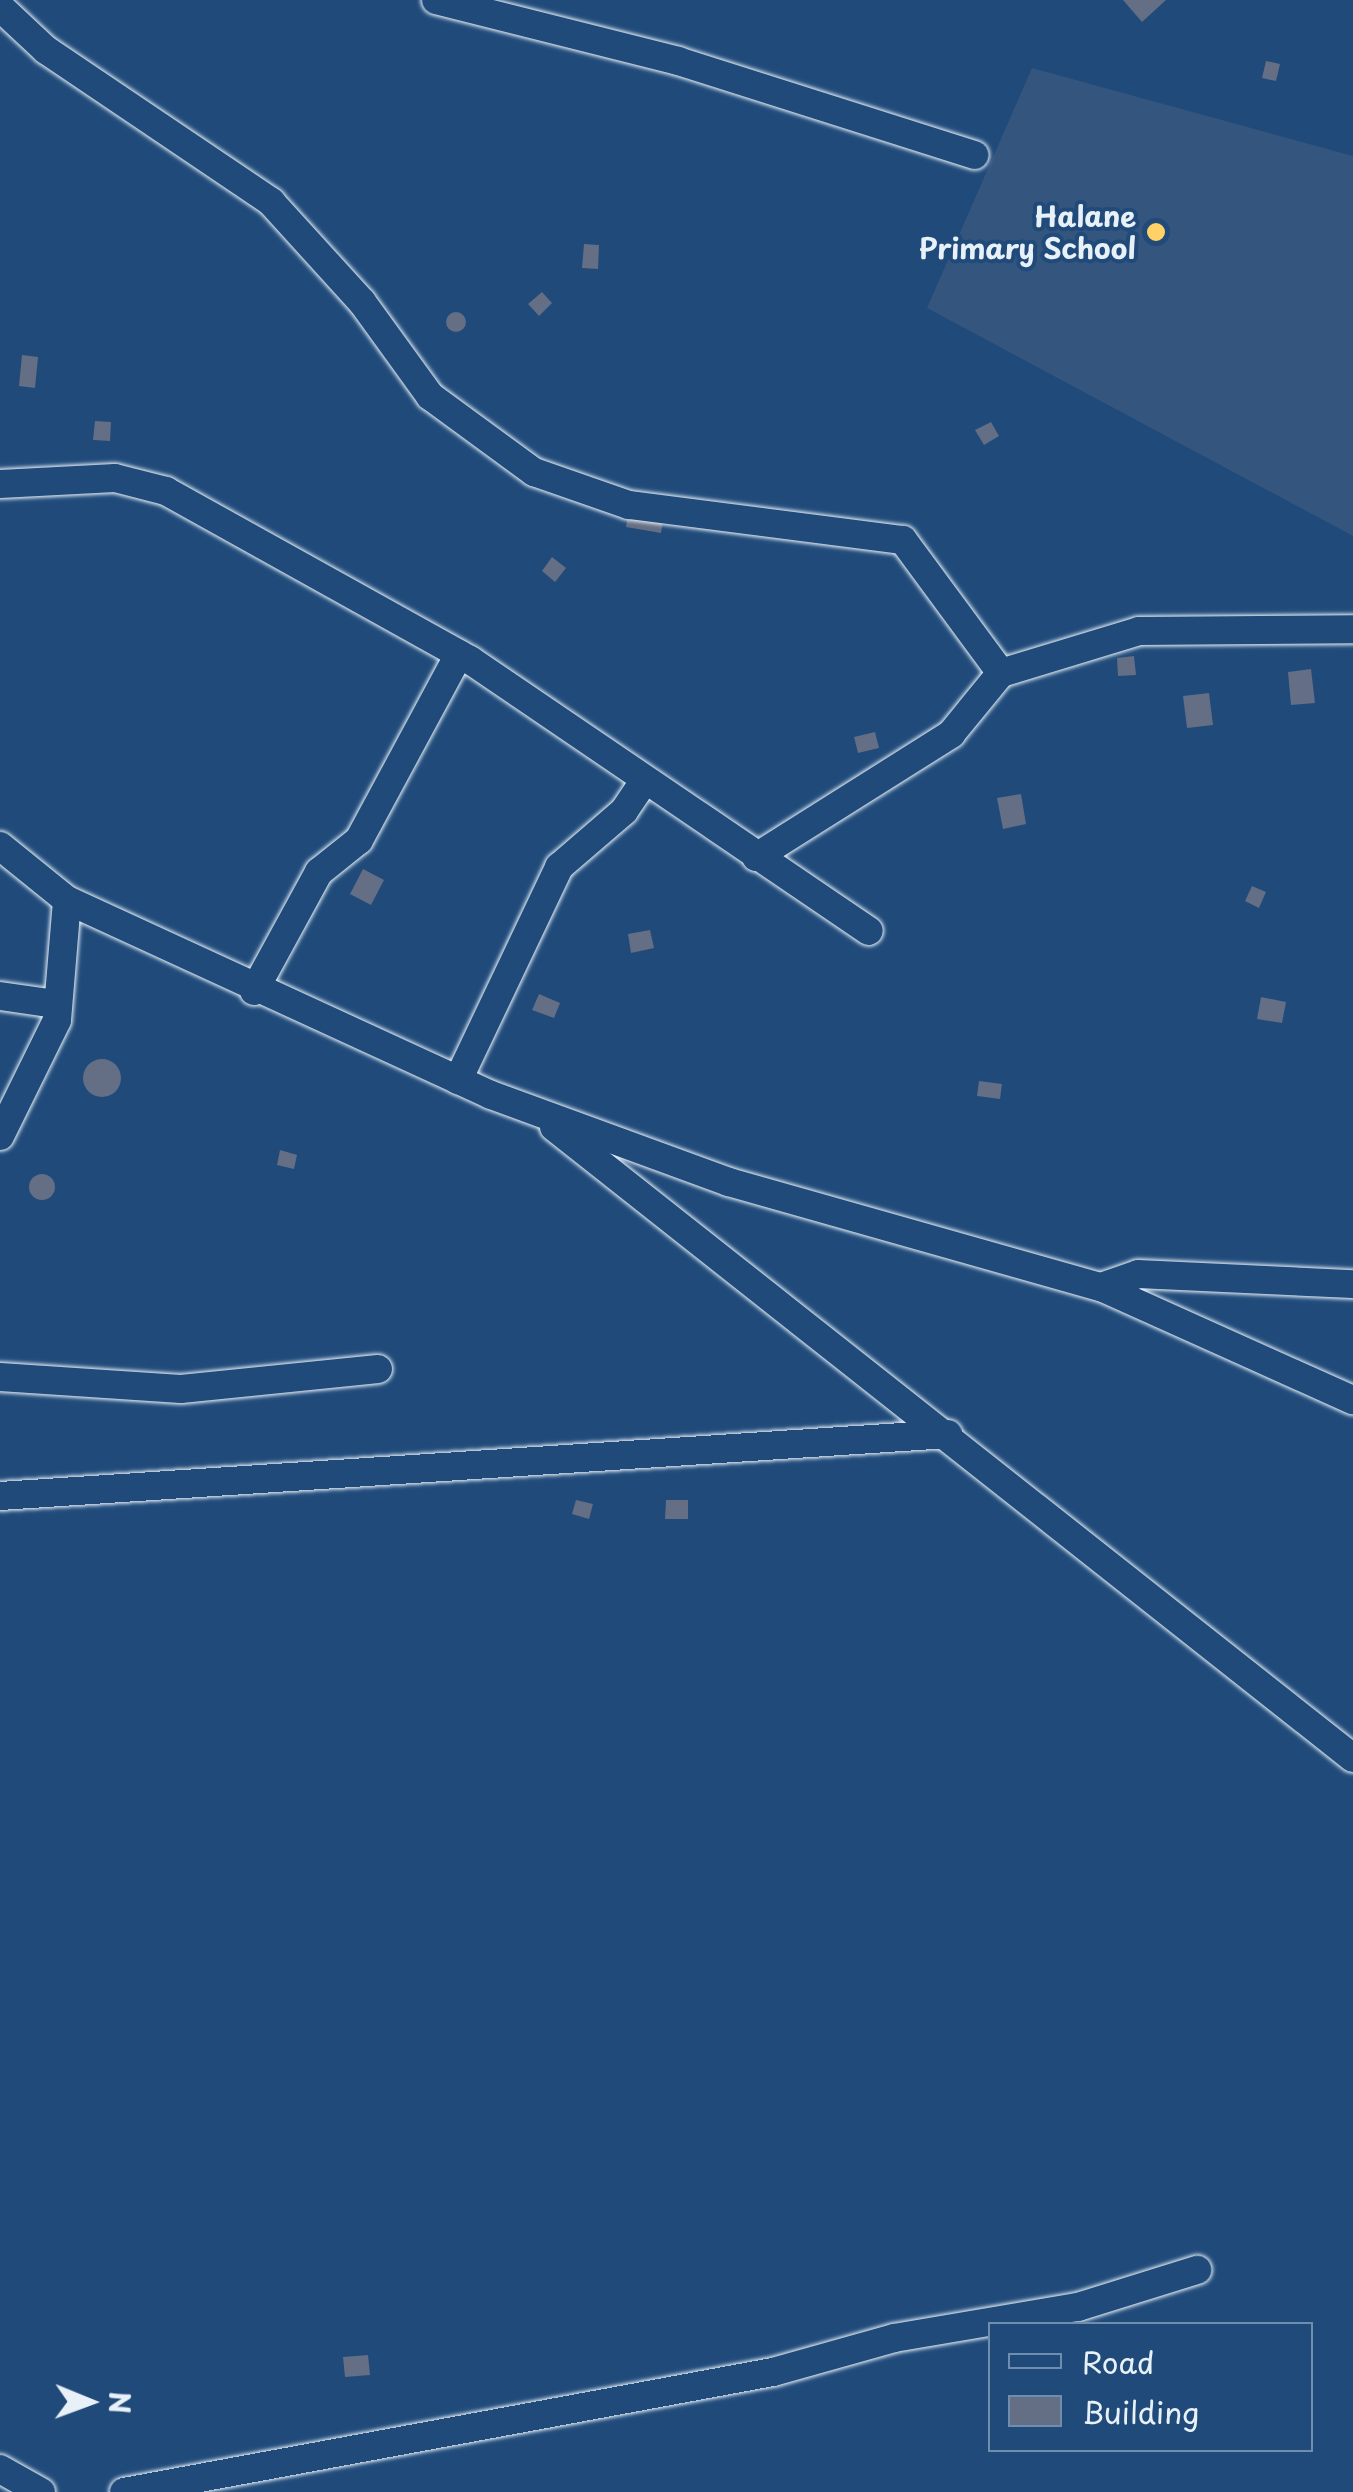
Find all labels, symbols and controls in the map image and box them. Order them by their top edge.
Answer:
place label: Halane Primary School [919,199,1136,265]
marker: Halane Primary School [1145,221,1167,243]
legend [988,2322,1313,2452]
text: Road [1082,2339,1155,2384]
north arrow [40,2352,140,2452]
text: Building [1082,2389,1199,2434]
text: N [99,2391,142,2414]

